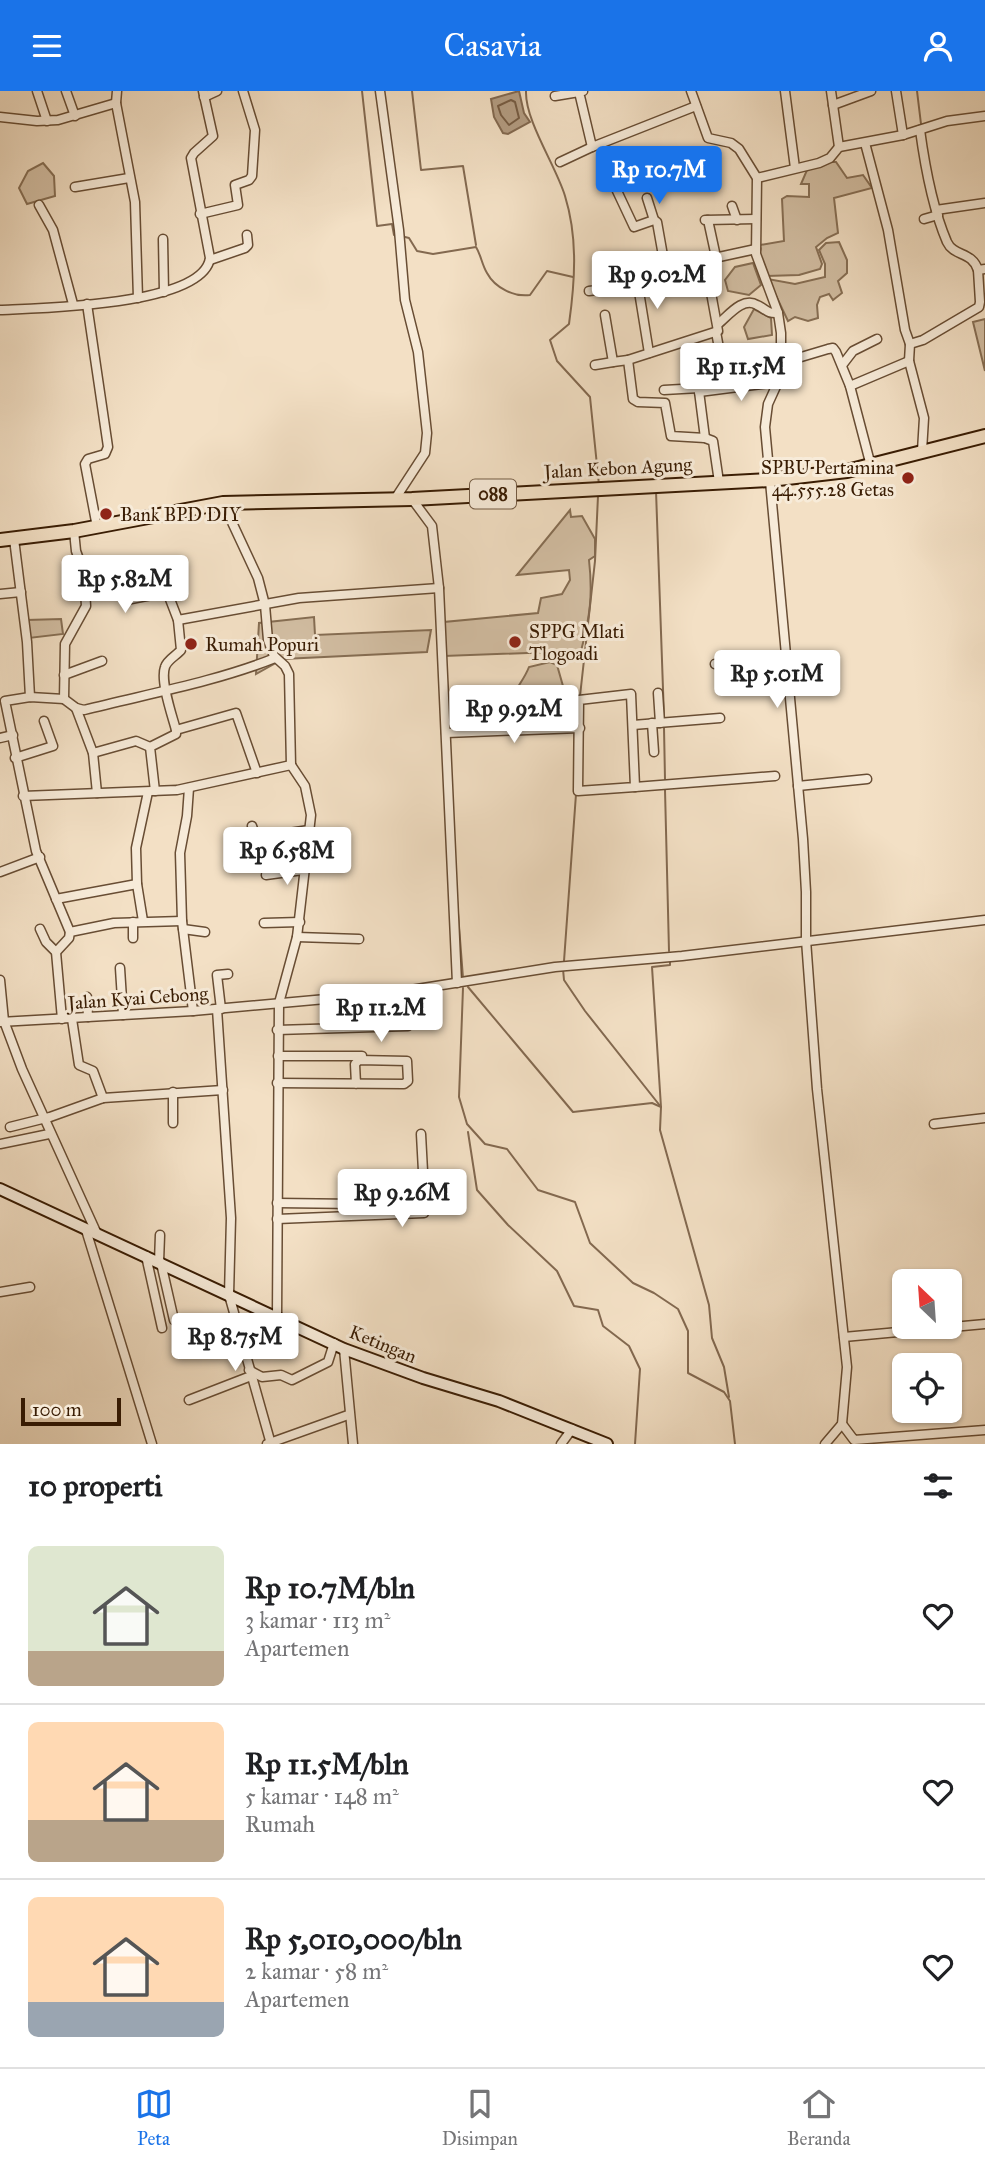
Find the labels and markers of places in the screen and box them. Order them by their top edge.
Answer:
pin: Rp 10.7M [587,146,731,206]
pin: Rp 9.02M [585,251,729,311]
pin: Rp 11.5M [669,343,813,403]
place label: SPBU Pertamina 44.555.28 Getas [761,456,895,501]
marker: SPBU Pertamina 44.555.28 Getas [900,470,916,486]
place label: Bank BPD DIY [120,503,242,526]
marker: Bank BPD DIY [98,506,114,522]
pin: Rp 5.82M [53,555,197,615]
place label: SPPG Mlati Tlogoadi [529,620,624,666]
place label: Rumah Popuri [205,633,319,656]
marker: SPPG Mlati Tlogoadi [507,634,523,650]
marker: Rumah Popuri [183,636,199,652]
pin: Rp 5.01M [705,651,849,710]
pin: Rp 9.92M [442,685,586,745]
pin: Rp 6.58M [215,827,359,887]
pin: Rp 11.2M [309,985,453,1044]
pin: Rp 9.26M [330,1169,474,1229]
pin: Rp 8.75M [163,1313,307,1373]

